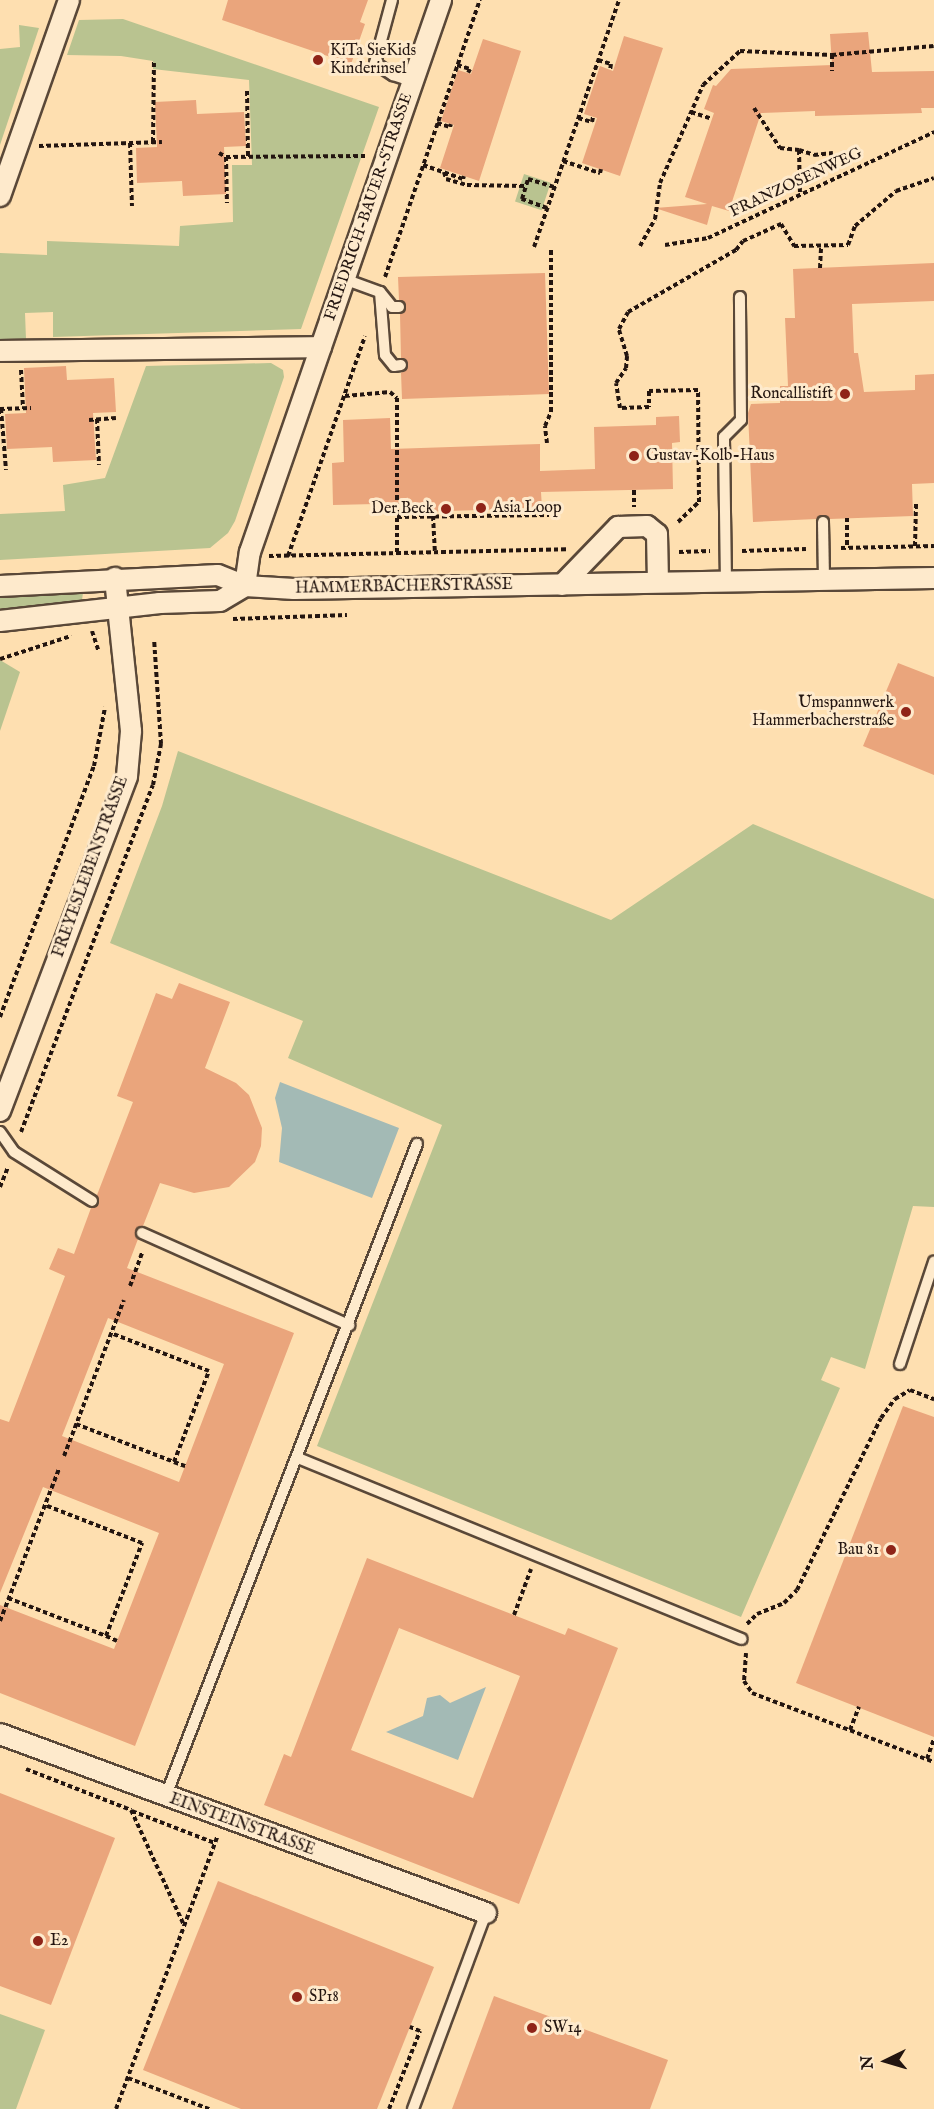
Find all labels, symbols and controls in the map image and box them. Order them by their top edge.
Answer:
place label: KiTa SieKids Kinderinsel [330,41,416,79]
marker: KiTa SieKids Kinderinsel [311,53,325,67]
street label: FRIEDRICH-BAUER-STRASSE [321,91,417,323]
street label: FRANZOSENWEG [727,144,865,222]
place label: Roncallistift [750,384,833,404]
marker: Roncallistift [838,387,852,401]
place label: Gustav-Kolb-Haus [646,446,774,466]
marker: Gustav-Kolb-Haus [627,449,641,463]
place label: Asia Loop [493,498,562,518]
place label: Der Beck [371,499,434,519]
marker: Asia Loop [474,501,488,515]
marker: Der Beck [439,502,453,516]
street label: HAMMERBACHERSTRASSE [295,576,513,598]
place label: Umspannwerk Hammerbacherstraße [752,693,894,731]
marker: Umspannwerk Hammerbacherstraße [899,705,913,719]
street label: FREYESLEBENSTRASSE [49,774,133,960]
place label: Bau 81 [837,1540,879,1560]
marker: Bau 81 [884,1543,898,1557]
street label: EINSTEINSTRASSE [167,1790,317,1860]
place label: E2 [50,1931,69,1951]
marker: E2 [31,1934,45,1948]
place label: SP18 [309,1987,339,2007]
marker: SP18 [290,1990,304,2004]
place label: SW14 [544,2018,581,2038]
marker: SW14 [525,2021,539,2035]
north arrow [856,2031,916,2091]
text: N [858,2055,879,2070]

